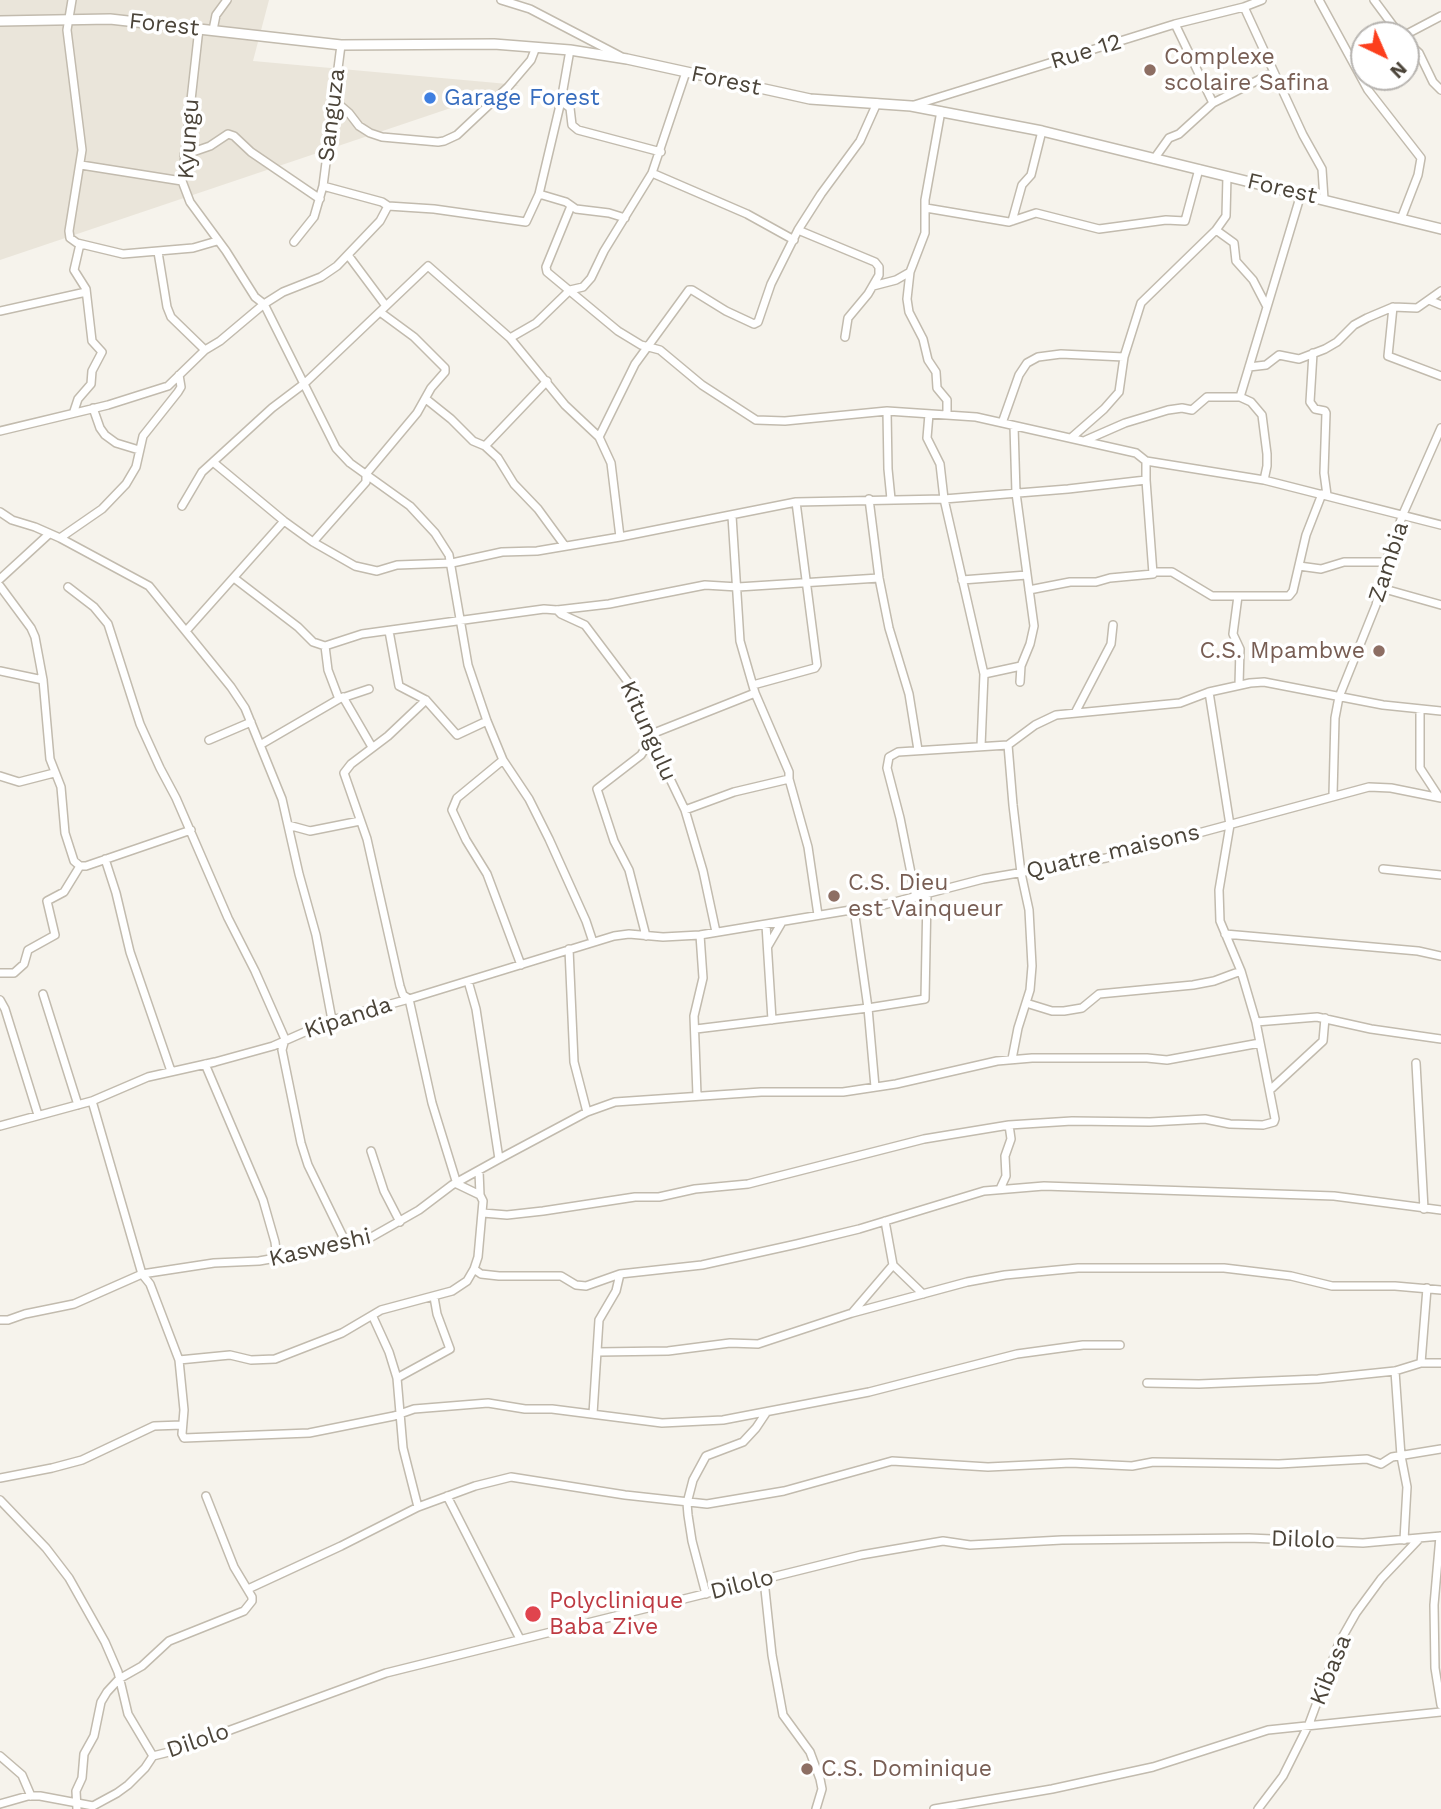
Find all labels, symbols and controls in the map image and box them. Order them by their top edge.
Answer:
street label: Forest [127,8,201,42]
north arrow [1350,21,1420,91]
street label: Rue 12 [1047,28,1125,76]
place label: Complexe scolaire Safina [1164,43,1329,97]
text: N [1385,57,1412,83]
street label: Forest [689,60,763,102]
marker: Complexe scolaire Safina [1142,62,1158,78]
street label: Sanguza [313,67,351,163]
place label: Garage Forest [444,84,600,112]
marker: Garage Forest [422,90,438,106]
street label: Kyungu [172,98,206,180]
street label: Forest [1244,168,1320,210]
street label: Zambia [1363,518,1415,606]
place label: C.S. Mpambwe [1200,637,1365,665]
marker: C.S. Mpambwe [1371,643,1387,659]
street label: Kitungulu [614,677,682,785]
street label: Quatre maisons [1024,819,1202,885]
place label: C.S. Dieu est Vainqueur [848,869,1003,923]
marker: C.S. Dieu est Vainqueur [826,888,842,904]
street label: Kipanda [301,991,395,1045]
street label: Kasweshi [266,1223,374,1273]
street label: Dilolo [1270,1525,1336,1555]
street label: Dilolo [707,1564,777,1606]
place label: Polyclinique Baba Zive [549,1587,683,1641]
marker: Polyclinique Baba Zive [523,1604,543,1624]
street label: Kibasa [1304,1631,1358,1709]
street label: Dilolo [163,1717,233,1765]
place label: C.S. Dominique [821,1755,992,1783]
marker: C.S. Dominique [799,1761,815,1777]

